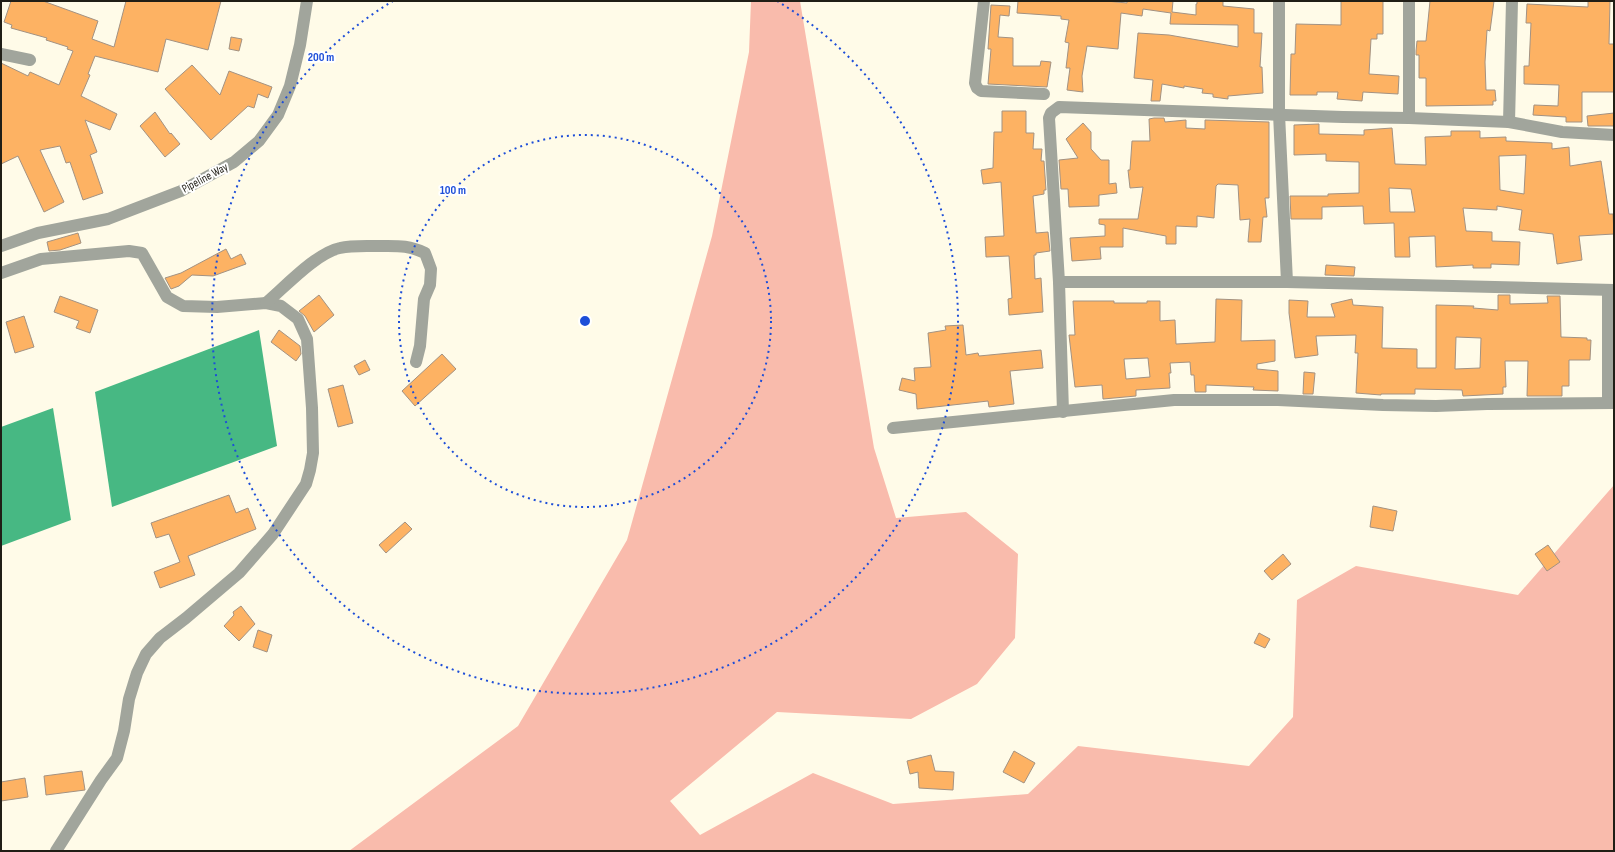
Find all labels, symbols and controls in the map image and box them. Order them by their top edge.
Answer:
text: 200 m [308,50,334,65]
street label: Pipeline Way [179,159,231,196]
text: 100 m [440,183,466,198]
centre of rings [578,314,592,328]

